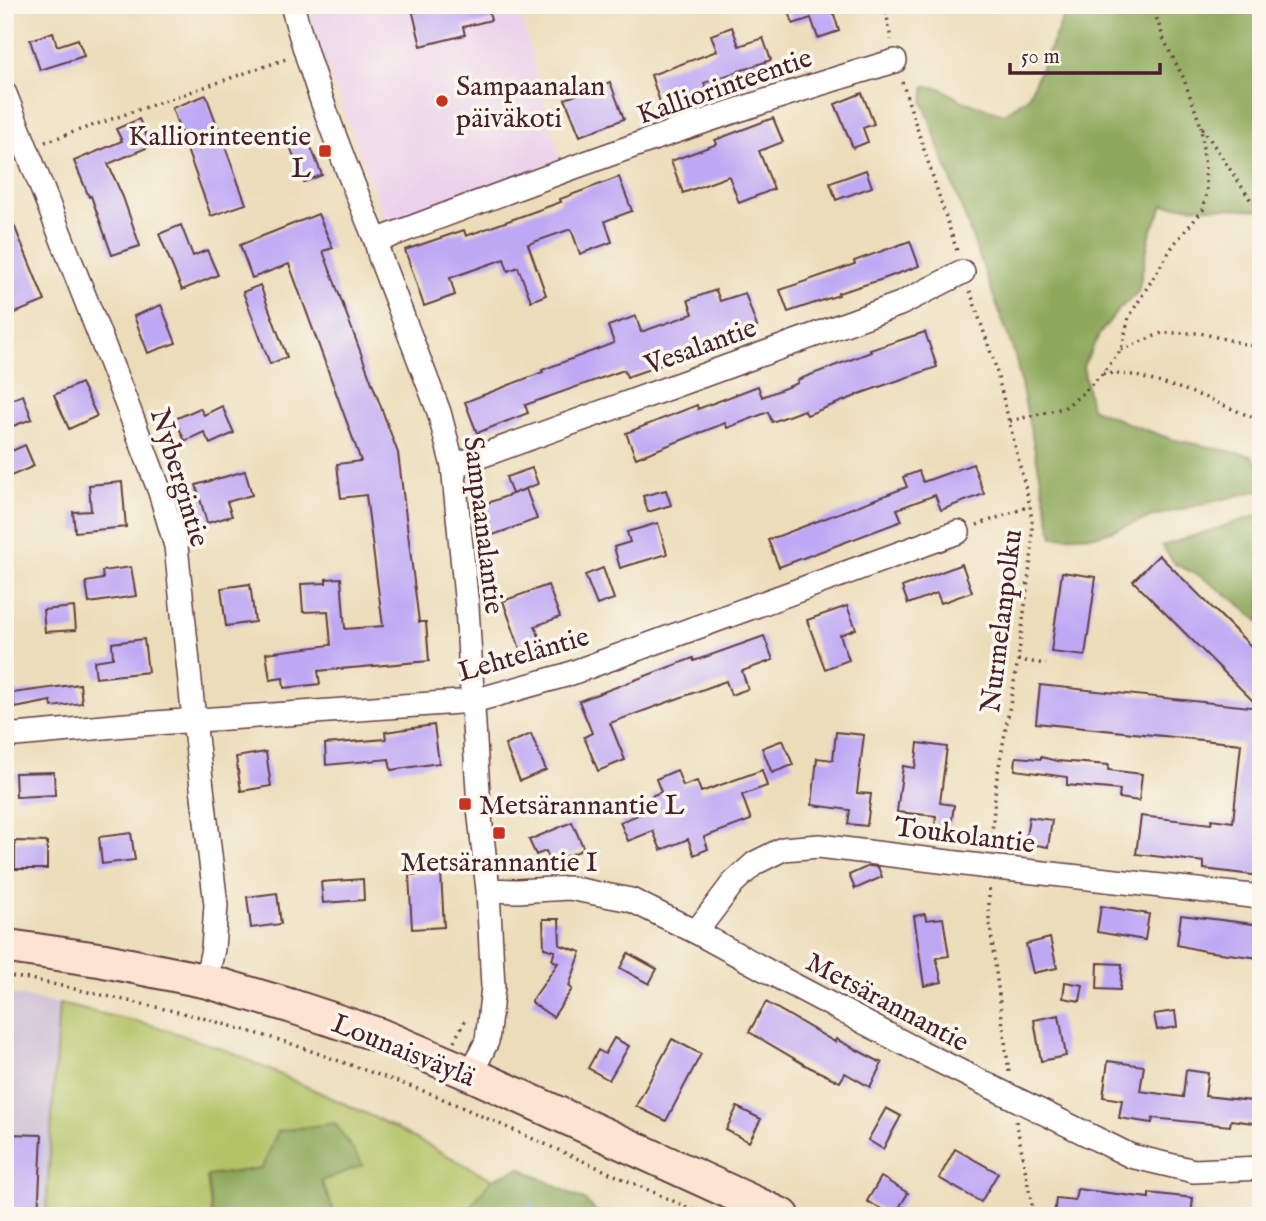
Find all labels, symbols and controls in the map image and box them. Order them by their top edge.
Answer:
scale bar [1010,32,1161,76]
street label: Kalliorinteentie [633,41,817,134]
text: 50 m [1021,44,1060,71]
place label: Sampaanalan päiväkoti [456,70,605,137]
marker: Sampaanalan päiväkoti [434,93,450,109]
place label: Kalliorinteentie L [128,120,311,187]
marker: Kalliorinteentie L [317,143,333,159]
street label: Vesalantie [639,311,762,384]
street label: Nybergintie [141,404,216,551]
street label: Sampaanalantie [454,434,511,616]
street label: Nurmelanpolku [974,528,1031,715]
street label: Lehteläntie [454,620,593,691]
place label: Metsärannantie L [479,789,685,824]
marker: Metsärannantie L [457,796,473,812]
street label: Toukolantie [892,810,1037,862]
marker: Metsärannantie I [491,825,507,841]
place label: Metsärannantie I [400,846,598,881]
street label: Metsärannantie [799,946,974,1061]
street label: Lounaisväylä [326,1007,481,1096]

